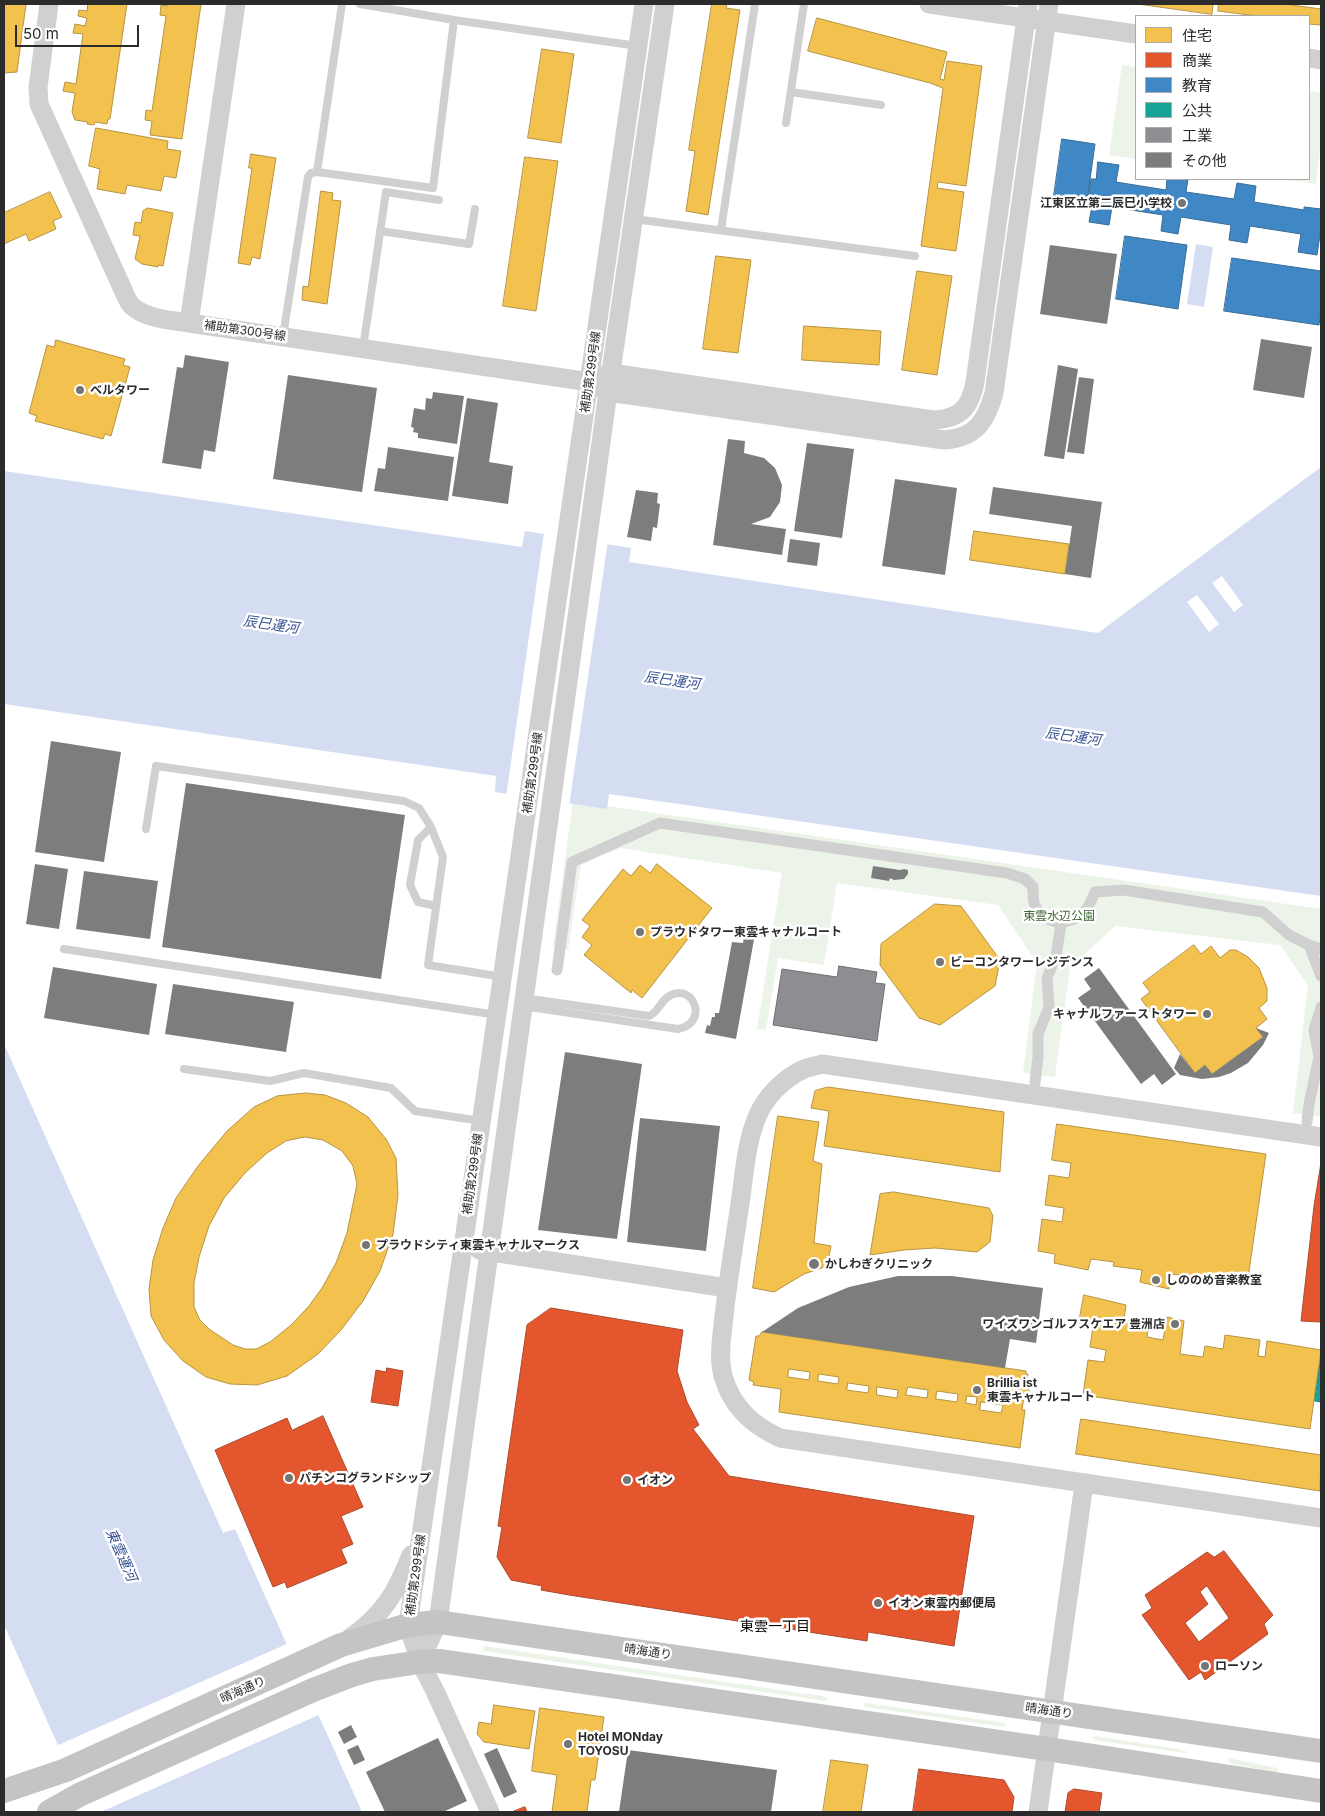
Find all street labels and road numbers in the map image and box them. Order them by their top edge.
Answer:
street label: 補助第300号線 [203,318,287,344]
street label: 補助第299号線 [578,330,604,414]
street label: 補助第299号線 [520,731,546,815]
street label: 補助第299号線 [460,1132,486,1216]
street label: 補助第299号線 [403,1533,429,1617]
street label: 晴海通り [623,1642,673,1662]
street label: 晴海通り [218,1674,268,1706]
street label: 晴海通り [1024,1701,1074,1721]

